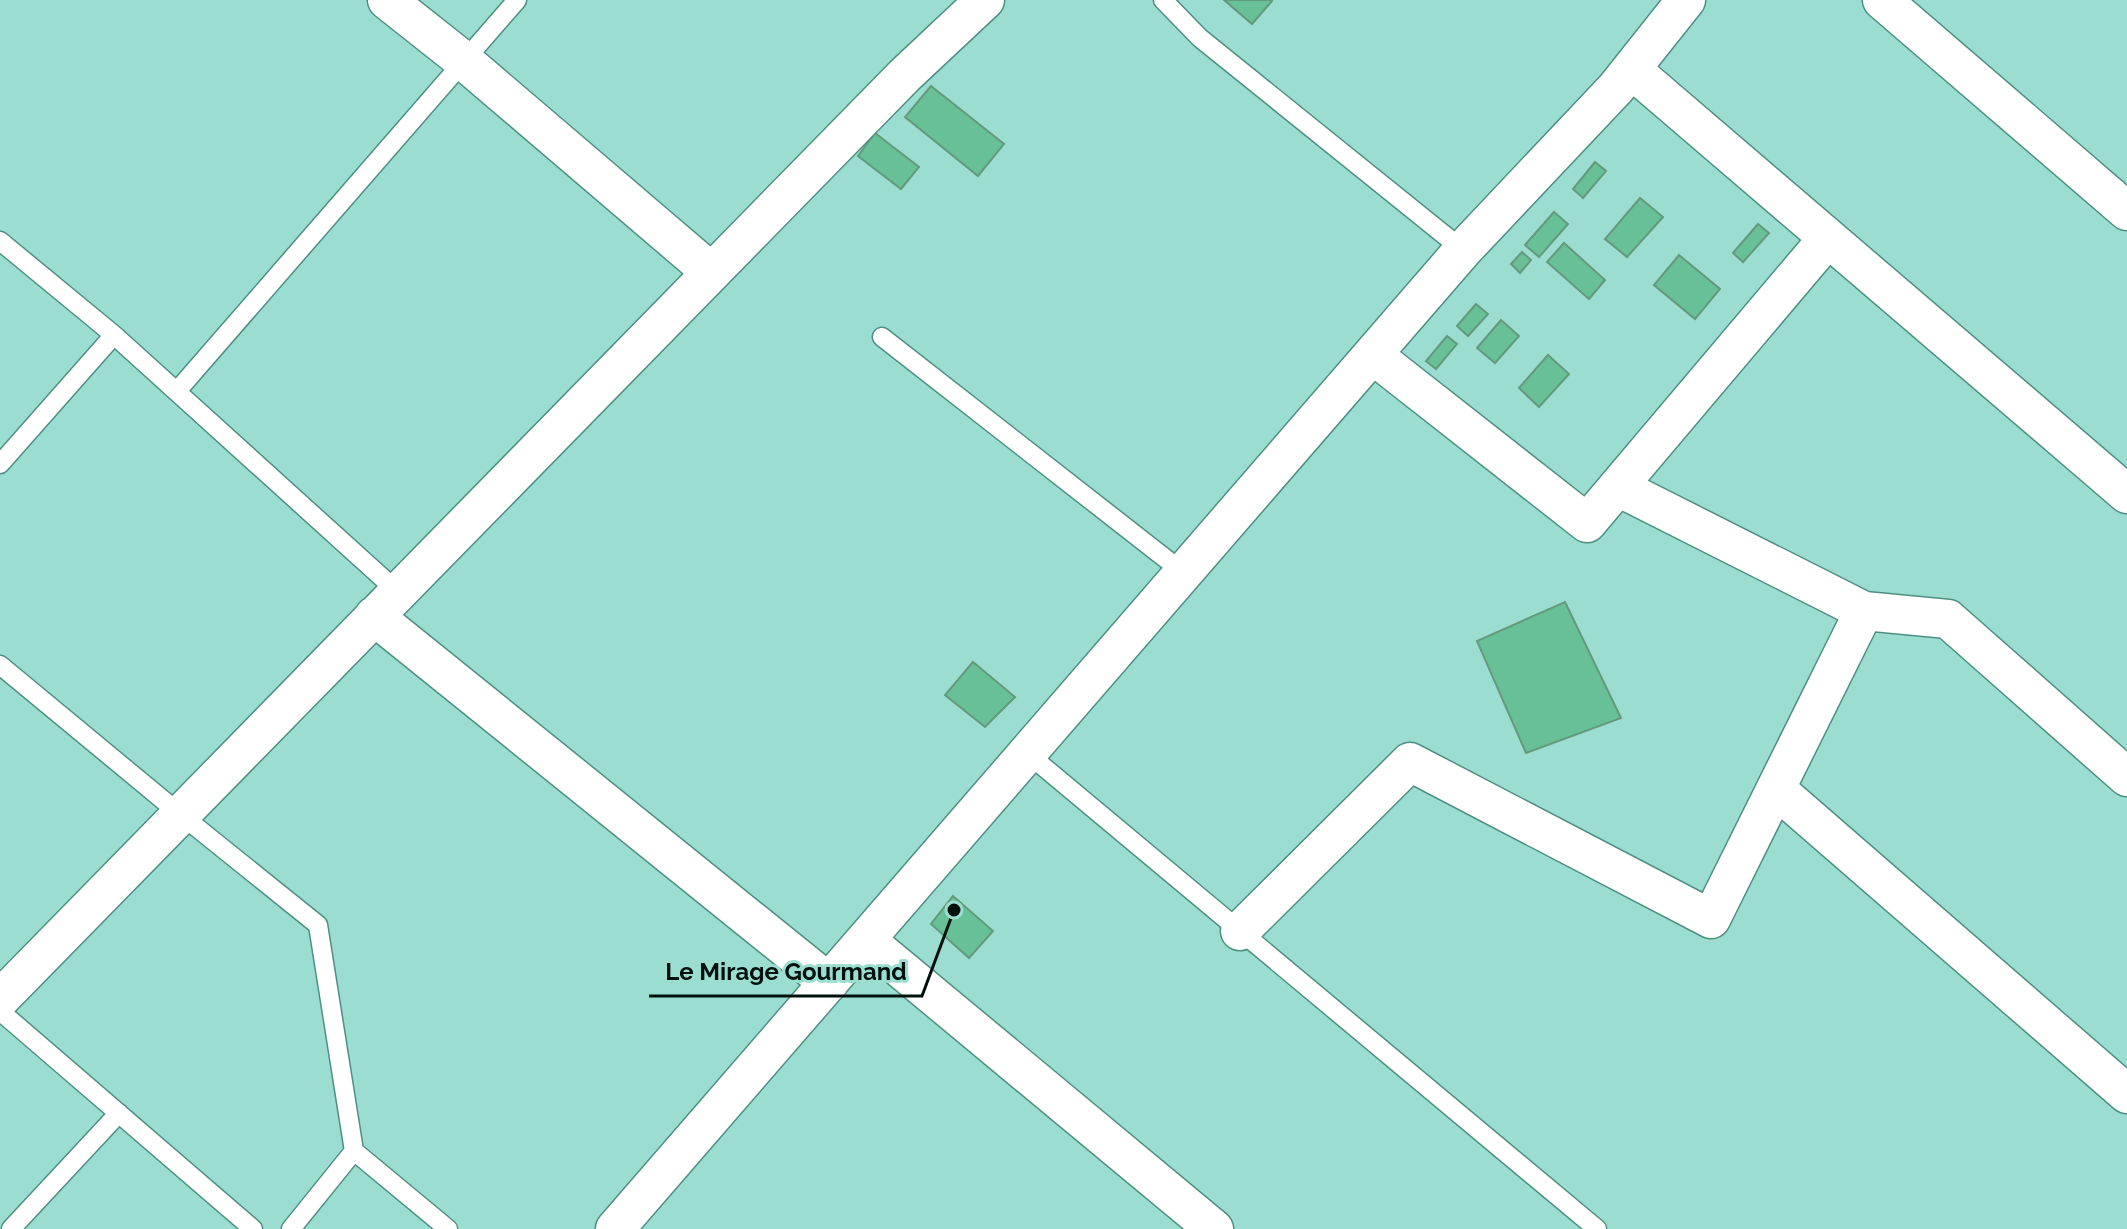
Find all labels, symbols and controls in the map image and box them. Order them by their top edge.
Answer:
callout: Le Mirage Gourmand [649,948,922,996]
text: Le Mirage Gourmand [665,957,907,986]

